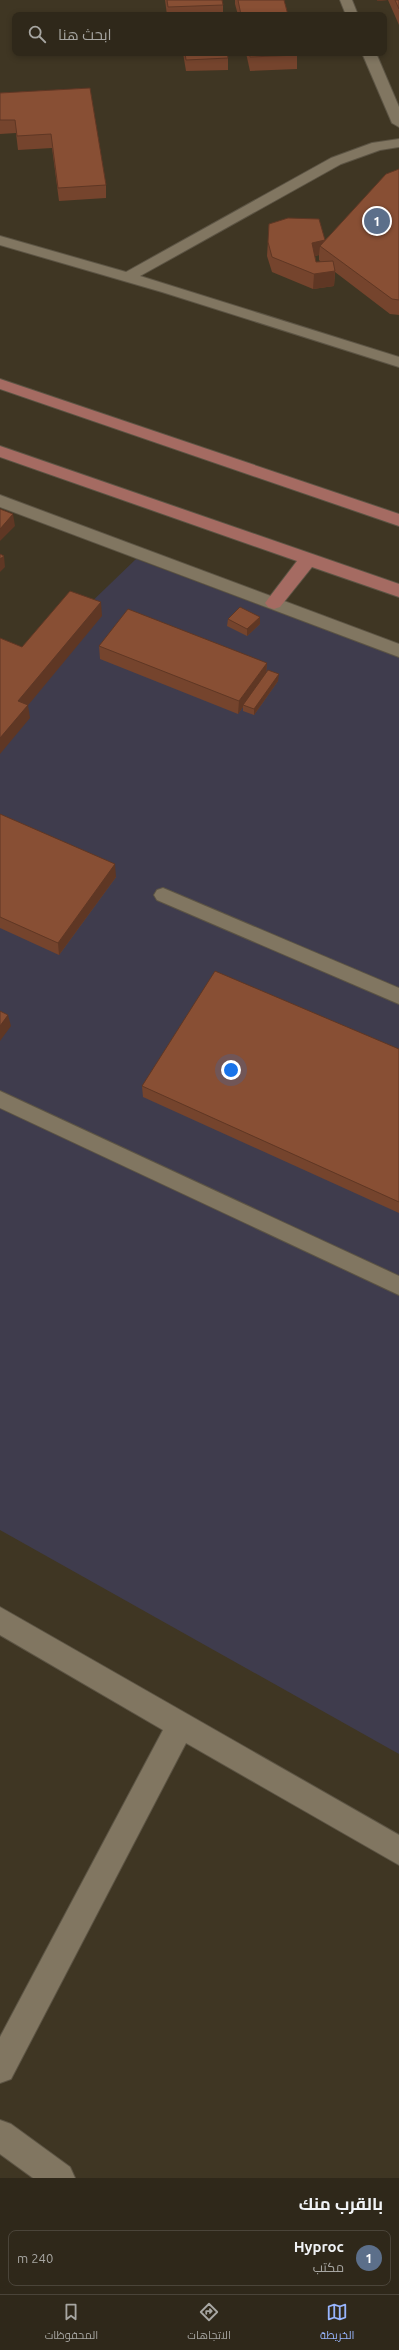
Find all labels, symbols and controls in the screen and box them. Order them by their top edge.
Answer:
search box [12,12,387,56]
icon: search [26,23,48,45]
text: ابحث هنا [58,26,112,43]
pin: 1 [364,206,390,236]
your location [221,1060,241,1080]
text: بالقرب منك [299,2194,383,2213]
text: Hyproc [294,2238,344,2255]
text: 240 m [17,2251,53,2265]
text: 1 [365,2251,373,2265]
text: مكتب [313,2260,344,2274]
tab: المحفوظات [45,2301,98,2345]
tab: الاتجاهات [187,2301,231,2345]
tab: الخريطة [320,2301,354,2345]

